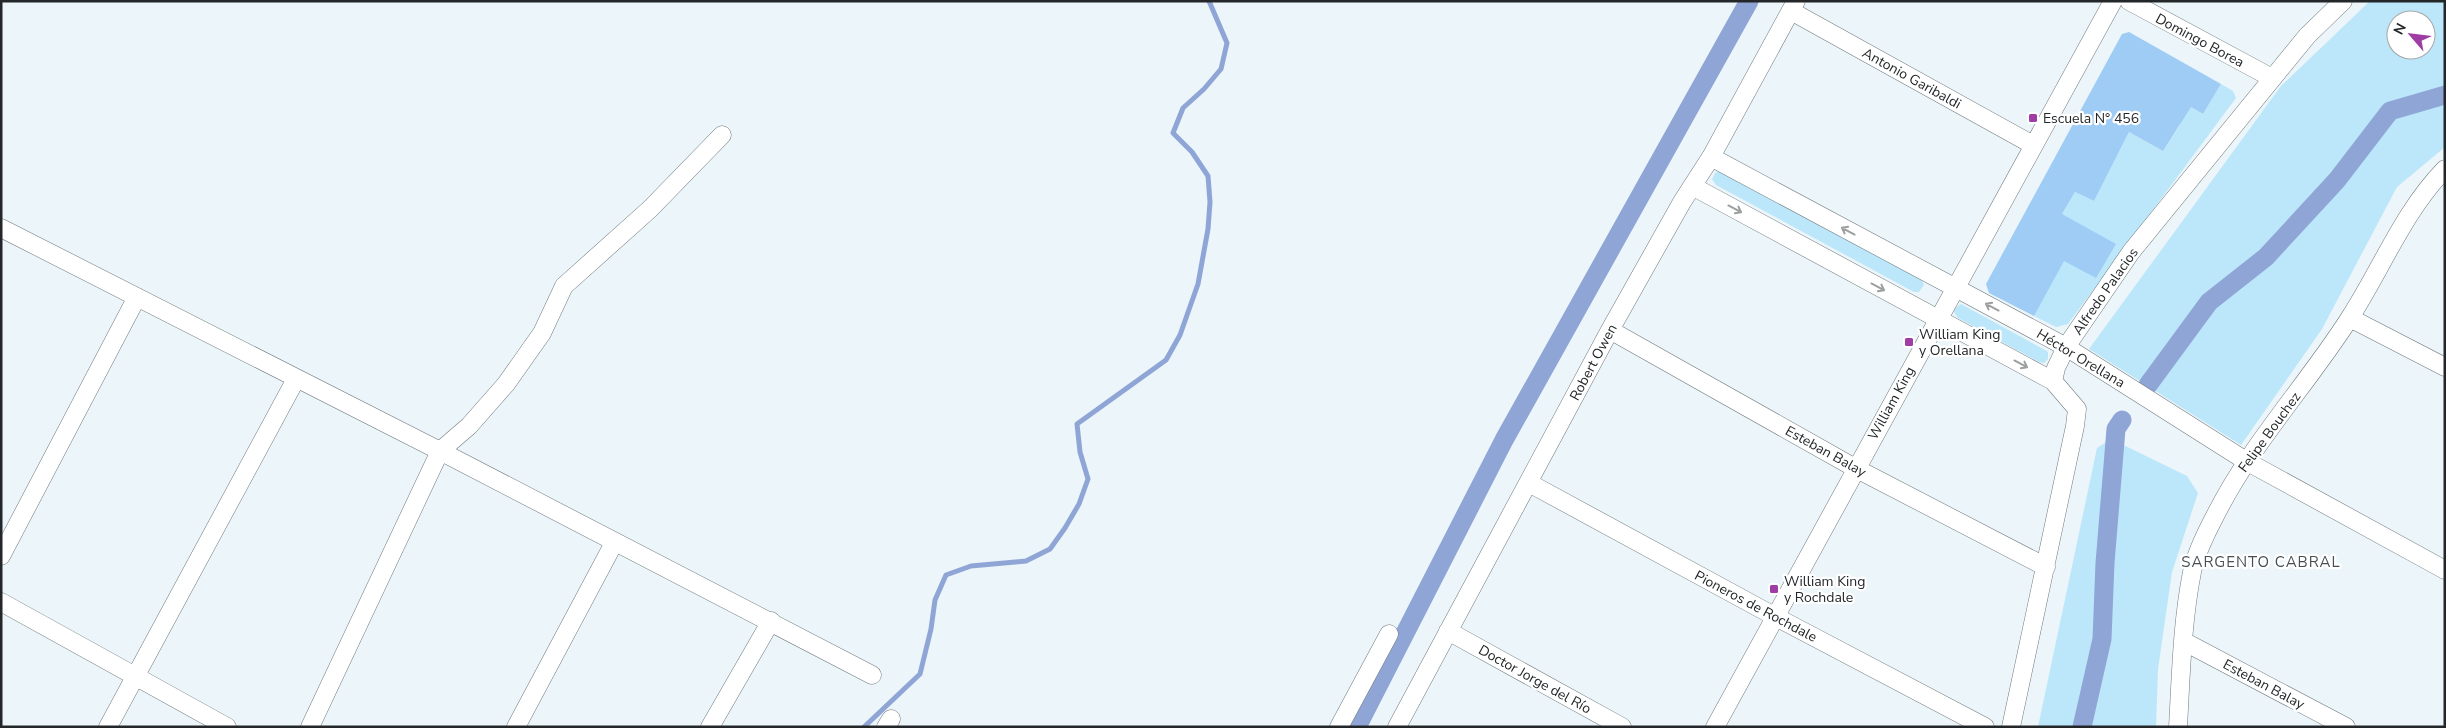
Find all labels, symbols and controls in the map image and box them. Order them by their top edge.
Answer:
street label: Domingo Borea [2152,9,2247,72]
north arrow [2386,10,2436,60]
text: N [2389,20,2411,38]
street label: Antonio Garibaldi [1859,43,1965,113]
place label: Escuela N° 456 [2043,109,2139,128]
marker: Escuela N° 456 [2027,112,2039,124]
one-way arrow [1728,204,1743,214]
one-way arrow [1841,226,1856,236]
street label: Alfredo Palacios [2068,244,2143,339]
one-way arrow [1870,283,1885,292]
one-way arrow [1984,302,1999,312]
street label: Robert Owen [1565,321,1622,404]
place label: William King y Orellana [1919,325,2000,360]
street label: Héctor Orellana [2033,325,2129,392]
marker: William King y Orellana [1903,336,1915,348]
one-way arrow [2013,360,2028,369]
street label: William King [1863,363,1919,443]
street label: Felipe Bouchez [2234,388,2305,476]
street label: Esteban Balay [1782,421,1870,482]
district label: SARGENTO CABRAL [2181,552,2341,572]
street label: Pioneros de Rochdale [1691,566,1820,647]
place label: William King y Rochdale [1784,572,1865,607]
marker: William King y Rochdale [1768,583,1780,595]
street label: Doctor Jorge del Río [1475,641,1595,718]
street label: Esteban Balay [2220,655,2309,714]

